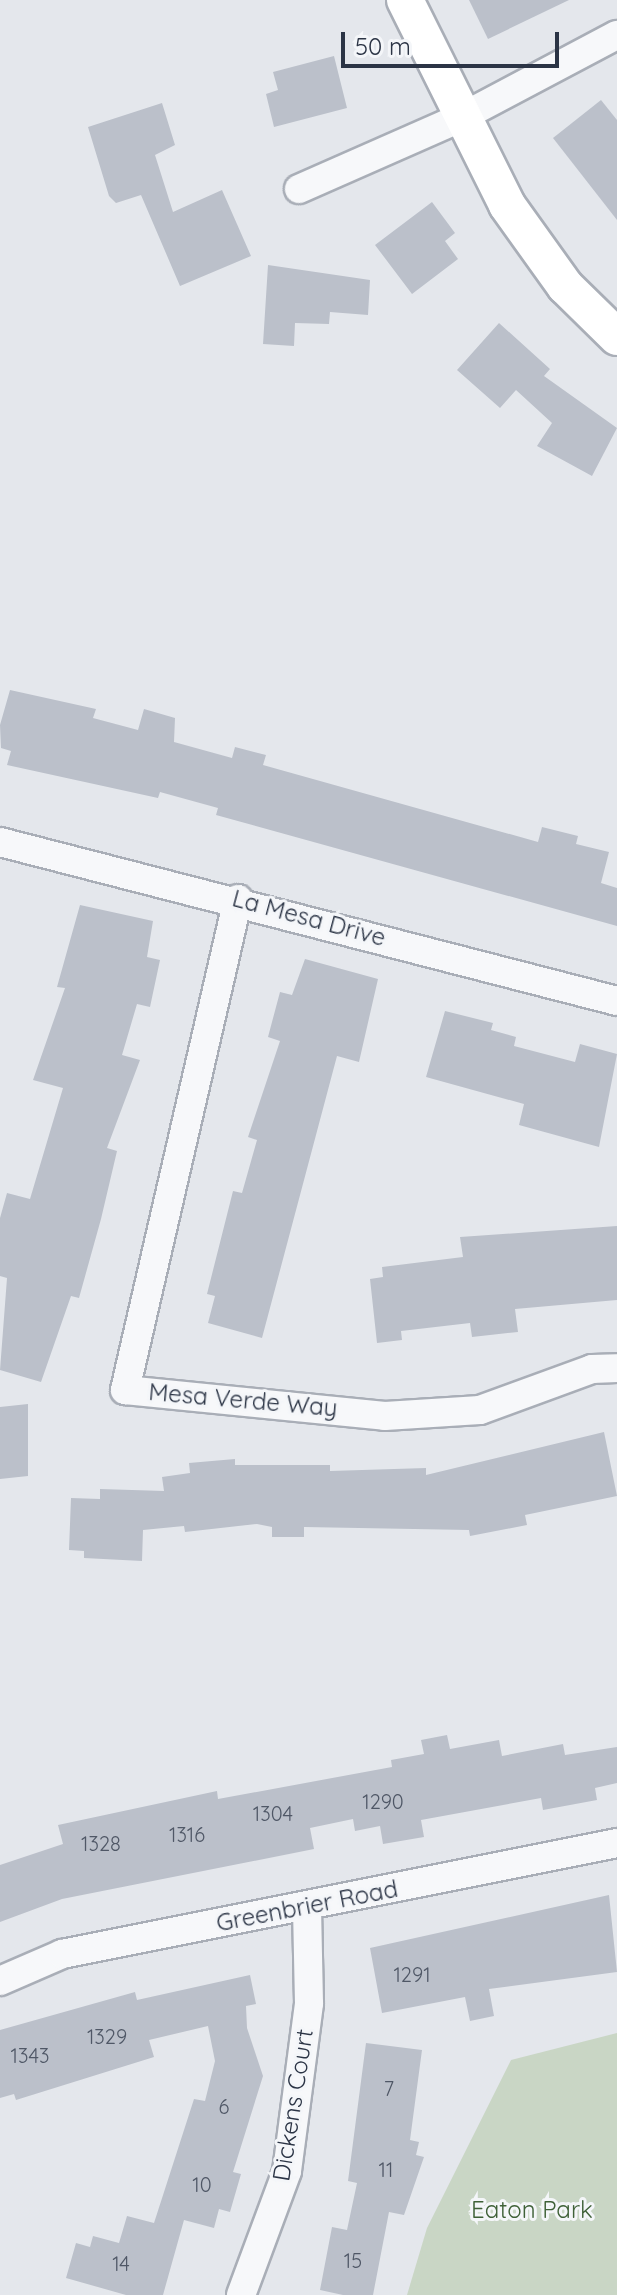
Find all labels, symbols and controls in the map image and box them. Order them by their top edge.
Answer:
scale bar [345,16,563,66]
text: 50 m [355,31,411,61]
street label: La Mesa Drive [229,884,389,952]
street label: Mesa Verde Way [147,1377,339,1423]
house number: 1290 [362,1789,404,1813]
house number: 1304 [253,1801,293,1825]
house number: 1316 [169,1822,205,1846]
house number: 1328 [81,1831,121,1855]
street label: Greenbrier Road [214,1874,400,1938]
house number: 1291 [393,1962,431,1986]
house number: 1329 [87,2024,127,2048]
street label: Dickens Court [267,2027,319,2183]
house number: 1343 [11,2043,49,2067]
house number: 7 [384,2076,394,2100]
house number: 6 [219,2094,229,2118]
house number: 11 [379,2157,393,2181]
house number: 10 [192,2172,212,2196]
park label: Eaton Park [471,2196,593,2224]
house number: 15 [344,2248,362,2272]
house number: 14 [112,2251,130,2275]

